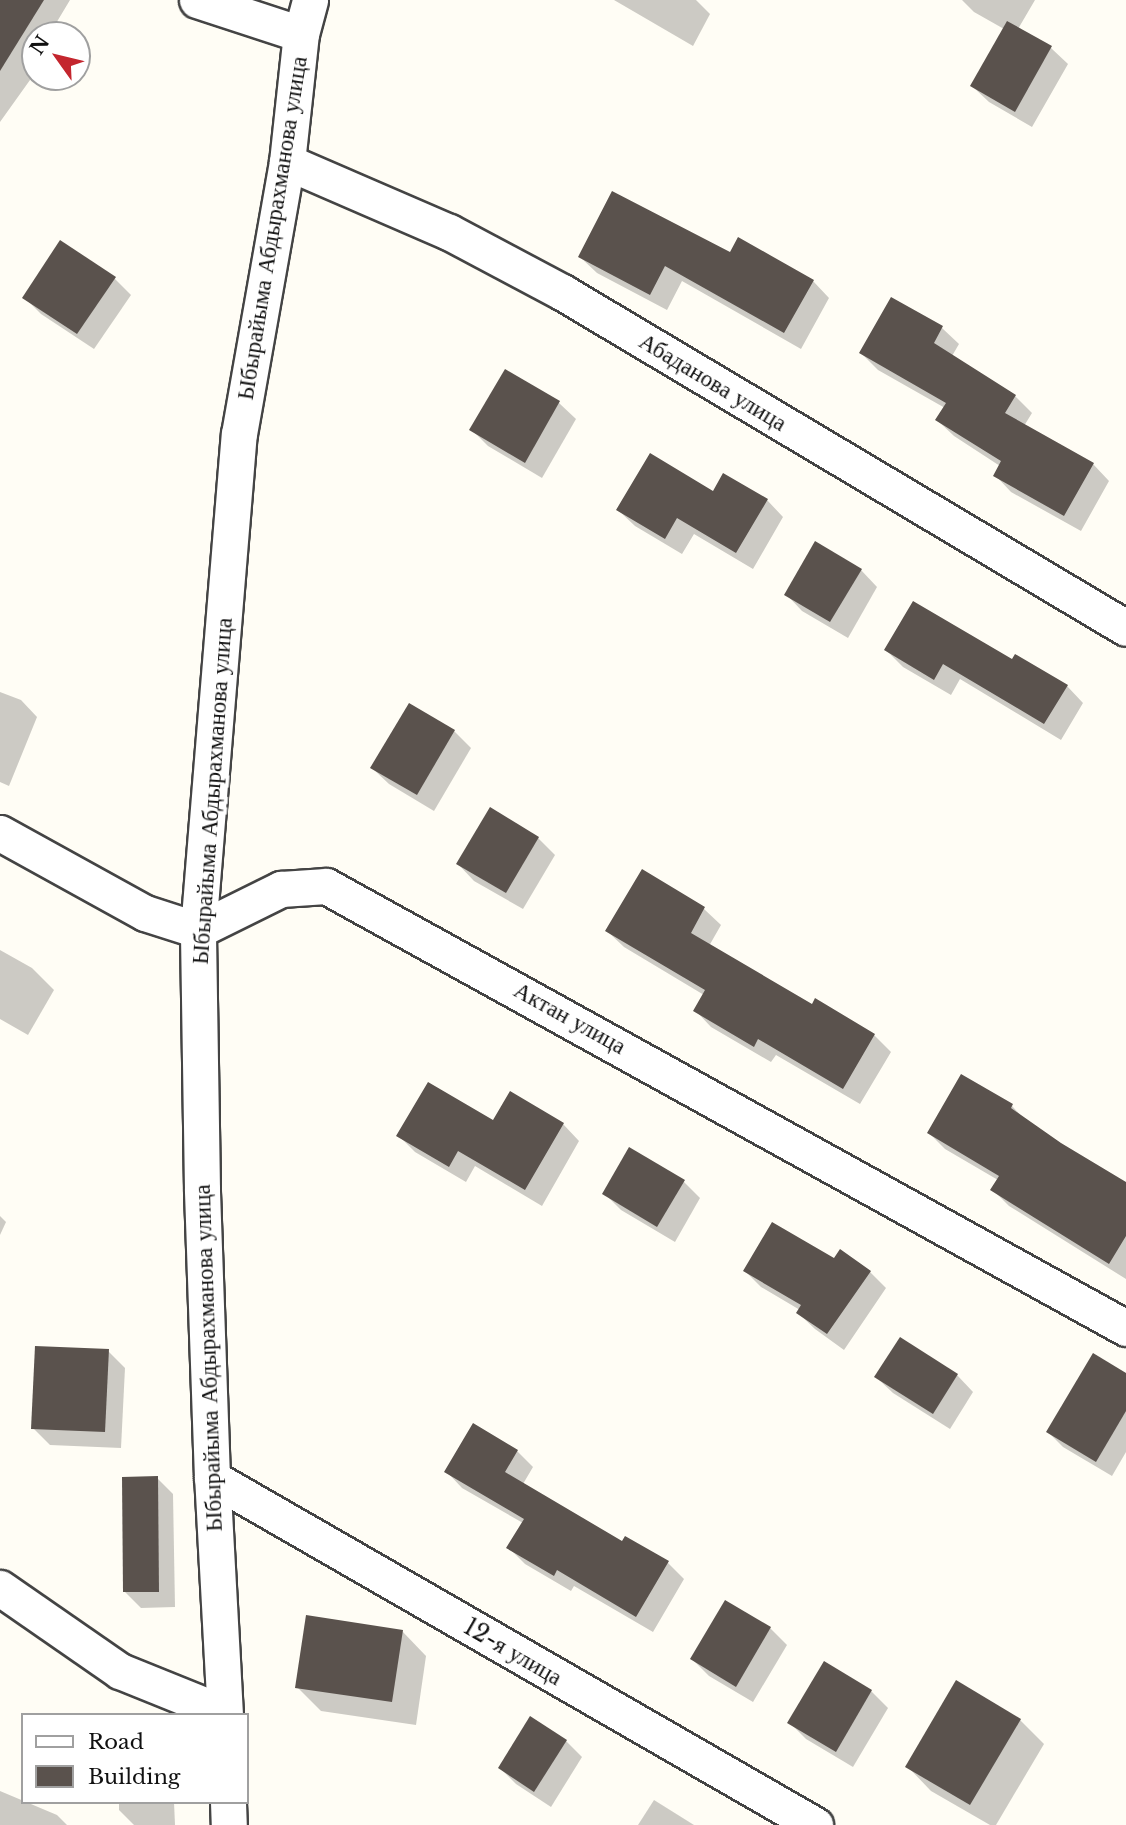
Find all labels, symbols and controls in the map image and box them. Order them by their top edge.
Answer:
north arrow [21,21,91,91]
text: N [25,31,54,59]
street label: Ыбырайыма Абдырахманова улица [231,54,313,402]
street label: Абаданова улица [634,327,792,437]
street label: Ыбырайыма Абдырахманова улица [186,617,238,965]
street label: Актан улица [509,976,631,1060]
street label: Ыбырайыма Абдырахманова улица [188,1184,228,1532]
street label: 12-я улица [459,1613,567,1691]
legend [21,1713,248,1804]
text: Road [88,1729,144,1755]
text: Building [88,1764,180,1790]

